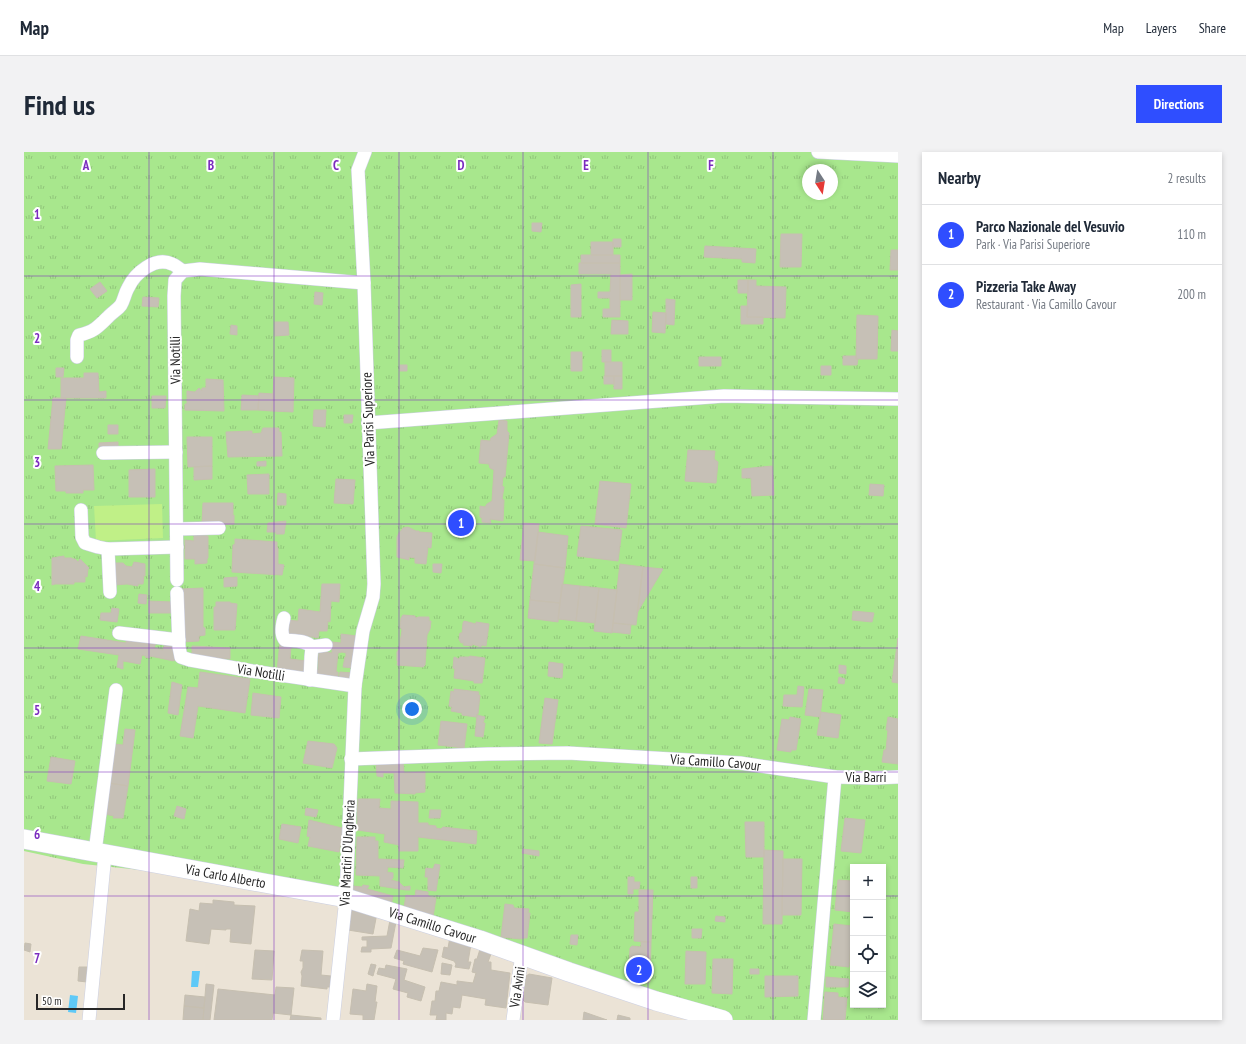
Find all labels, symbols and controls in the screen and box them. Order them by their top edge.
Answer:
text: Map [20,16,49,40]
text: Map [1103,19,1124,37]
text: Layers [1146,19,1177,37]
text: Share [1199,19,1226,37]
button: Directions [1136,85,1222,123]
text: Find us [24,86,95,123]
text: A [82,157,90,174]
text: B [208,157,214,174]
text: C [333,157,339,174]
text: D [458,157,465,174]
text: E [583,157,589,174]
text: F [708,157,714,174]
north arrow [802,164,838,200]
text: Nearby [938,167,981,189]
text: 2 results [1167,170,1206,187]
text: 1 [34,206,40,223]
text: Parco Nazionale del Vesuvio [976,217,1125,236]
text: 1 [948,226,954,243]
text: 110 m [1177,226,1206,243]
text: Park · Via Parisi Superiore [976,236,1090,253]
text: Pizzeria Take Away [976,277,1076,296]
text: 2 [948,286,954,303]
text: 200 m [1177,286,1206,303]
text: Restaurant · Via Camillo Cavour [976,296,1116,313]
text: 2 [34,330,40,347]
street label: Via Notilli [166,336,184,385]
street label: Via Parisi Superiore [357,372,379,467]
text: 3 [34,454,40,471]
pin: 1 [448,508,474,538]
text: 4 [34,578,41,595]
street label: Via Notilli [235,659,286,685]
your location [402,699,422,719]
text: 5 [34,702,40,719]
street label: Via Camillo Cavour [669,750,762,775]
street label: Via Barri [845,768,887,786]
street label: Via Martiri D'Ungheria [335,799,359,908]
text: 6 [34,826,40,843]
street label: Via Carlo Alberto [183,860,267,892]
map controls [850,864,886,1008]
button: + [850,864,886,900]
button: − [850,900,886,936]
street label: Via Camillo Cavour [385,903,479,947]
button: locate [850,936,886,972]
text: 7 [34,950,40,967]
pin: 2 [626,955,652,985]
street label: Via Avini [505,965,529,1010]
button: layers [850,972,886,1008]
scale bar [36,992,125,1011]
text: 50 m [42,994,61,1008]

